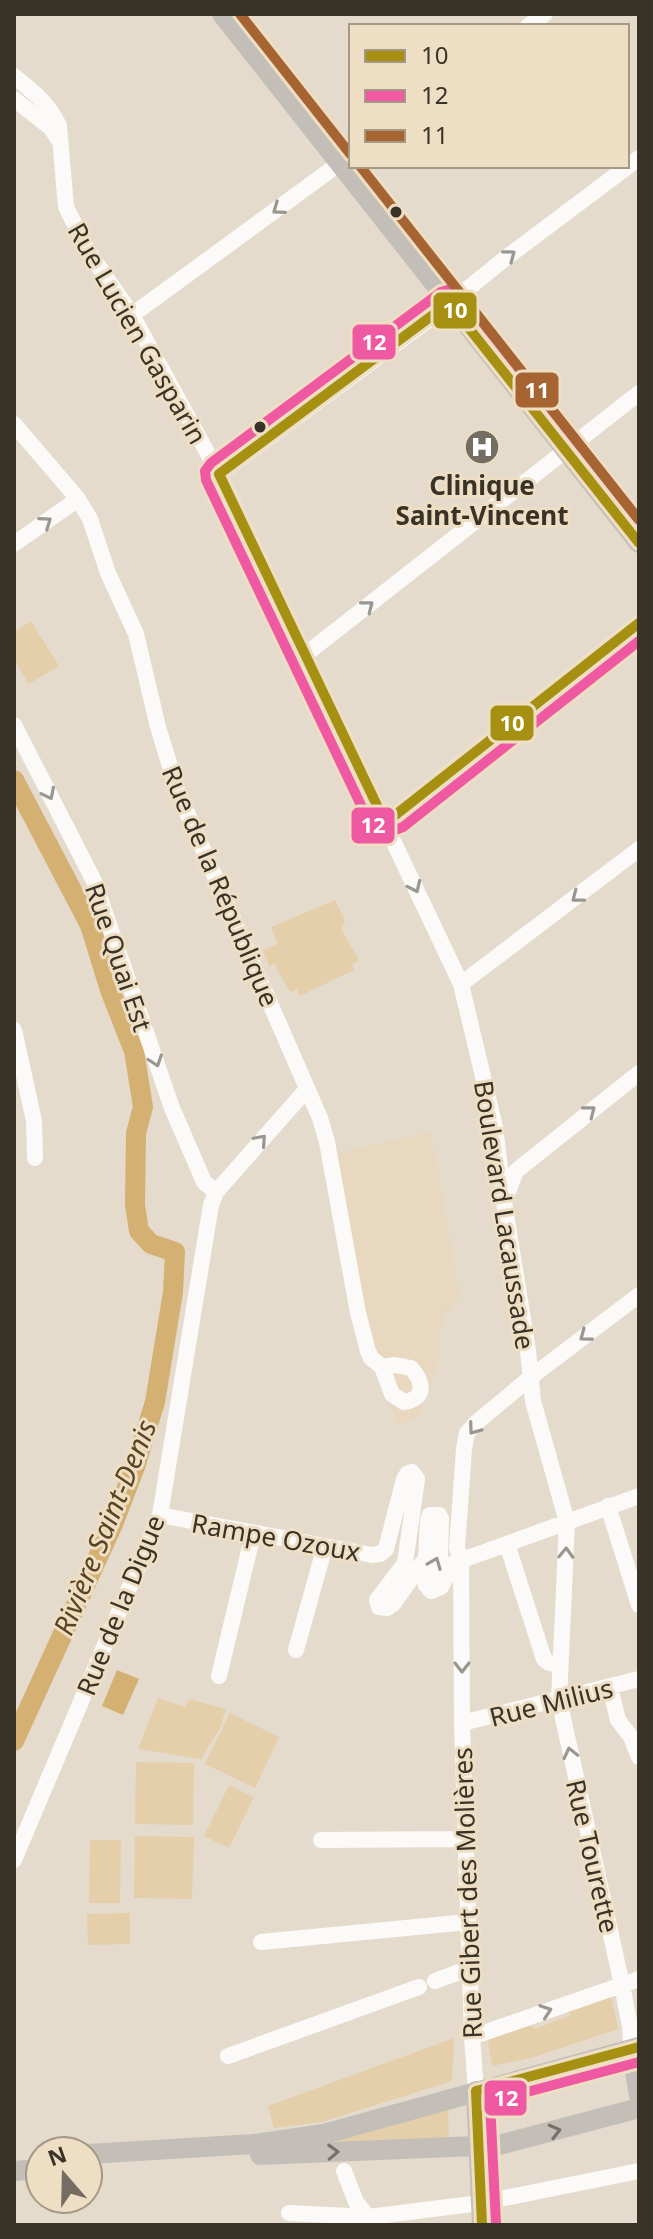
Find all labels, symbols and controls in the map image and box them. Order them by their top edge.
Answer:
legend [349,24,629,168]
text: 10 [421,38,448,71]
text: 12 [421,78,448,111]
text: 11 [421,118,448,151]
one-way arrow [272,199,286,213]
unlabelled marker [388,204,404,220]
street label: Rue Lucien Gasparin [60,216,216,450]
one-way arrow [502,250,516,264]
line badge: 10 [432,291,478,330]
text: 10 [442,294,468,324]
line badge: 12 [351,323,397,361]
text: 12 [361,326,387,356]
line badge: 11 [514,371,560,409]
text: 11 [524,374,550,404]
unlabelled marker [252,419,268,435]
hospital icon: Clinique Saint-Vincent [463,428,501,466]
place label: Clinique Saint-Vincent [396,467,568,533]
one-way arrow [37,517,52,532]
one-way arrow [359,602,374,616]
line badge: 10 [489,704,535,742]
text: 10 [499,707,525,737]
street label: Rue de la République [154,760,288,1012]
one-way arrow [40,786,55,801]
line badge: 12 [350,806,396,845]
text: 12 [360,809,386,839]
street label: Rue Quai Est [77,878,161,1036]
one-way arrow [406,878,422,893]
one-way arrow [572,887,586,902]
one-way arrow [146,1054,162,1068]
street label: Boulevard Lacaussade [466,1078,544,1352]
one-way arrow [580,1106,595,1121]
one-way arrow [252,1135,266,1150]
one-way arrow [579,1327,594,1341]
water label: Rivière Saint-Denis [43,1414,165,1640]
one-way arrow [469,1420,484,1435]
street label: Rampe Ozoux [189,1504,363,1570]
street label: Rue de la Digue [67,1509,173,1701]
one-way arrow [557,1546,574,1559]
one-way arrow [425,1557,442,1571]
one-way arrow [453,1661,470,1674]
street label: Rue Milius [486,1669,616,1735]
street label: Rue Gibert des Molières [444,1747,490,2039]
one-way arrow [562,1747,579,1761]
street label: Rue Tourette [558,1776,628,1936]
one-way arrow [538,2005,552,2021]
line badge: 12 [483,2079,528,2117]
text: 12 [493,2082,519,2112]
one-way arrow [548,2123,562,2140]
north arrow [24,2135,104,2215]
text: N [43,2138,70,2172]
one-way arrow [327,2144,340,2161]

